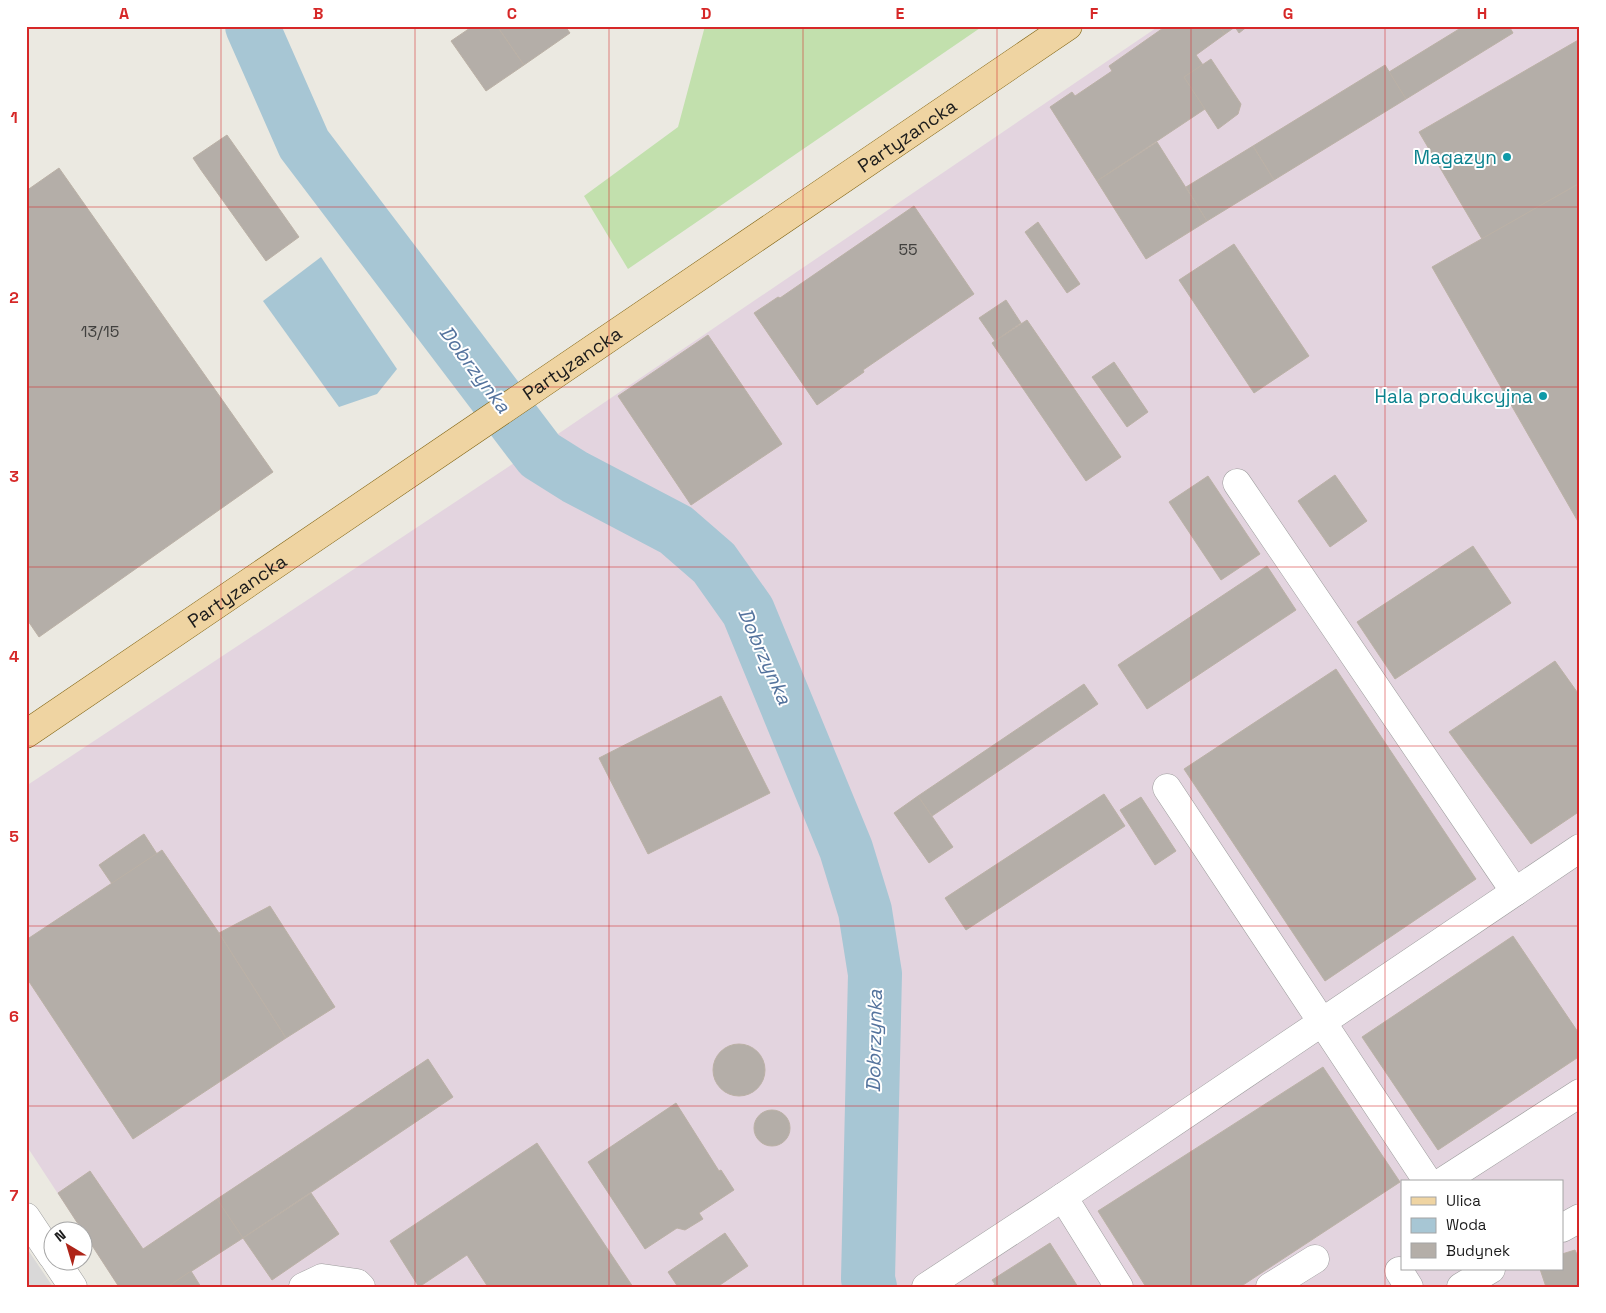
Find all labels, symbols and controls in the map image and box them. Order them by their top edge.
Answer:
text: A [119,3,129,24]
text: B [313,3,323,24]
text: C [507,3,517,24]
text: D [701,3,711,24]
text: E [896,3,905,24]
text: F [1090,3,1099,24]
text: G [1283,3,1293,24]
text: H [1477,3,1487,24]
street label: Partyzancka [853,93,962,178]
text: 1 [10,107,18,128]
place label: Magazyn [1414,145,1497,170]
marker: Magazyn [1501,151,1513,163]
house number: 55 [898,239,918,260]
text: 2 [9,287,19,308]
water label: Dobrzynka [434,320,517,418]
house number: 13/15 [81,321,119,342]
street label: Partyzancka [518,321,627,406]
place label: Hala produkcyjna [1375,384,1533,409]
marker: Hala produkcyjna [1537,390,1549,402]
text: 3 [9,466,19,487]
street label: Partyzancka [183,549,292,634]
water label: Dobrzynka [732,604,798,709]
text: 4 [9,646,19,667]
text: 5 [9,826,19,847]
water label: Dobrzynka [860,989,888,1093]
text: 6 [9,1006,19,1027]
legend [1401,1180,1564,1270]
text: 7 [10,1185,19,1206]
text: Ulica [1446,1191,1481,1210]
text: Woda [1446,1215,1487,1234]
north arrow [42,1220,92,1270]
text: N [51,1226,69,1246]
text: Budynek [1446,1241,1510,1260]

